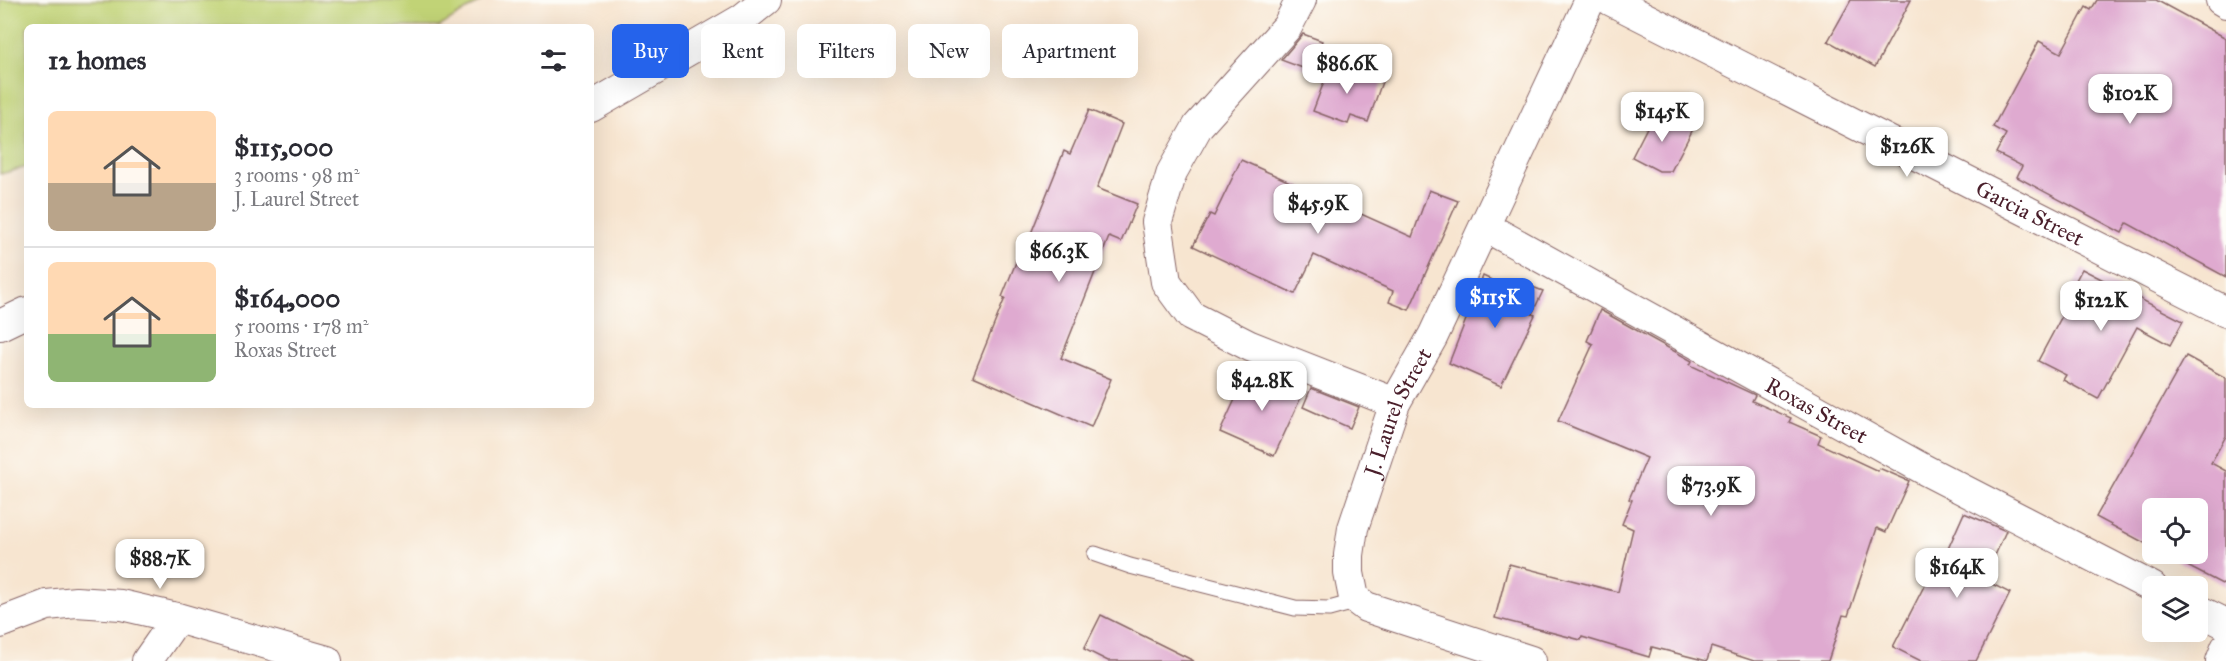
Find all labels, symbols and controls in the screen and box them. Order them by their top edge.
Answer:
chip: Buy [612,24,689,78]
chip: Rent [701,24,785,78]
chip: Filters [797,24,896,78]
chip: New [908,24,990,78]
chip: Apartment [1002,24,1138,78]
text: 12 homes [48,44,146,76]
icon: filters [537,44,570,77]
pin: $86.6K [1298,44,1396,95]
text: $86.6K [1316,51,1378,75]
pin: $102K [2088,74,2172,125]
text: $102K [2102,81,2158,105]
pin: $145K [1620,92,1704,143]
text: $145K [1635,99,1689,123]
pin: $126K [1865,127,1949,178]
text: $115,000 [234,131,333,163]
text: $126K [1880,134,1934,158]
icon: home [96,135,168,207]
text: 3 rooms · 98 m² [234,163,359,187]
street label: Garcia Street [1971,175,2089,252]
pin: $45.9K [1269,184,1367,235]
text: J. Laurel Street [234,187,359,211]
text: $45.9K [1287,191,1349,215]
pin: $66.3K [1010,232,1108,283]
text: $66.3K [1030,239,1088,263]
pin: $115K [1453,278,1537,329]
pin: $122K [2059,281,2143,332]
text: $164,000 [234,282,340,314]
text: $115K [1469,285,1521,309]
icon: home [96,286,168,358]
text: $122K [2074,288,2128,312]
text: 5 rooms · 178 m² [234,314,369,338]
text: Roxas Street [234,338,337,362]
street label: J. Laurel Street [1358,343,1438,481]
pin: $42.8K [1213,361,1311,412]
text: $42.8K [1231,368,1293,392]
street label: Roxas Street [1761,371,1873,450]
pin: $73.9K [1662,466,1760,517]
text: $73.9K [1681,473,1741,497]
map controls [2142,498,2208,642]
button: locate [2142,498,2208,564]
pin: $88.7K [111,539,209,590]
text: $88.7K [129,546,191,570]
pin: $164K [1915,548,1999,599]
text: $164K [1929,555,1985,579]
button: layers [2142,576,2208,642]

